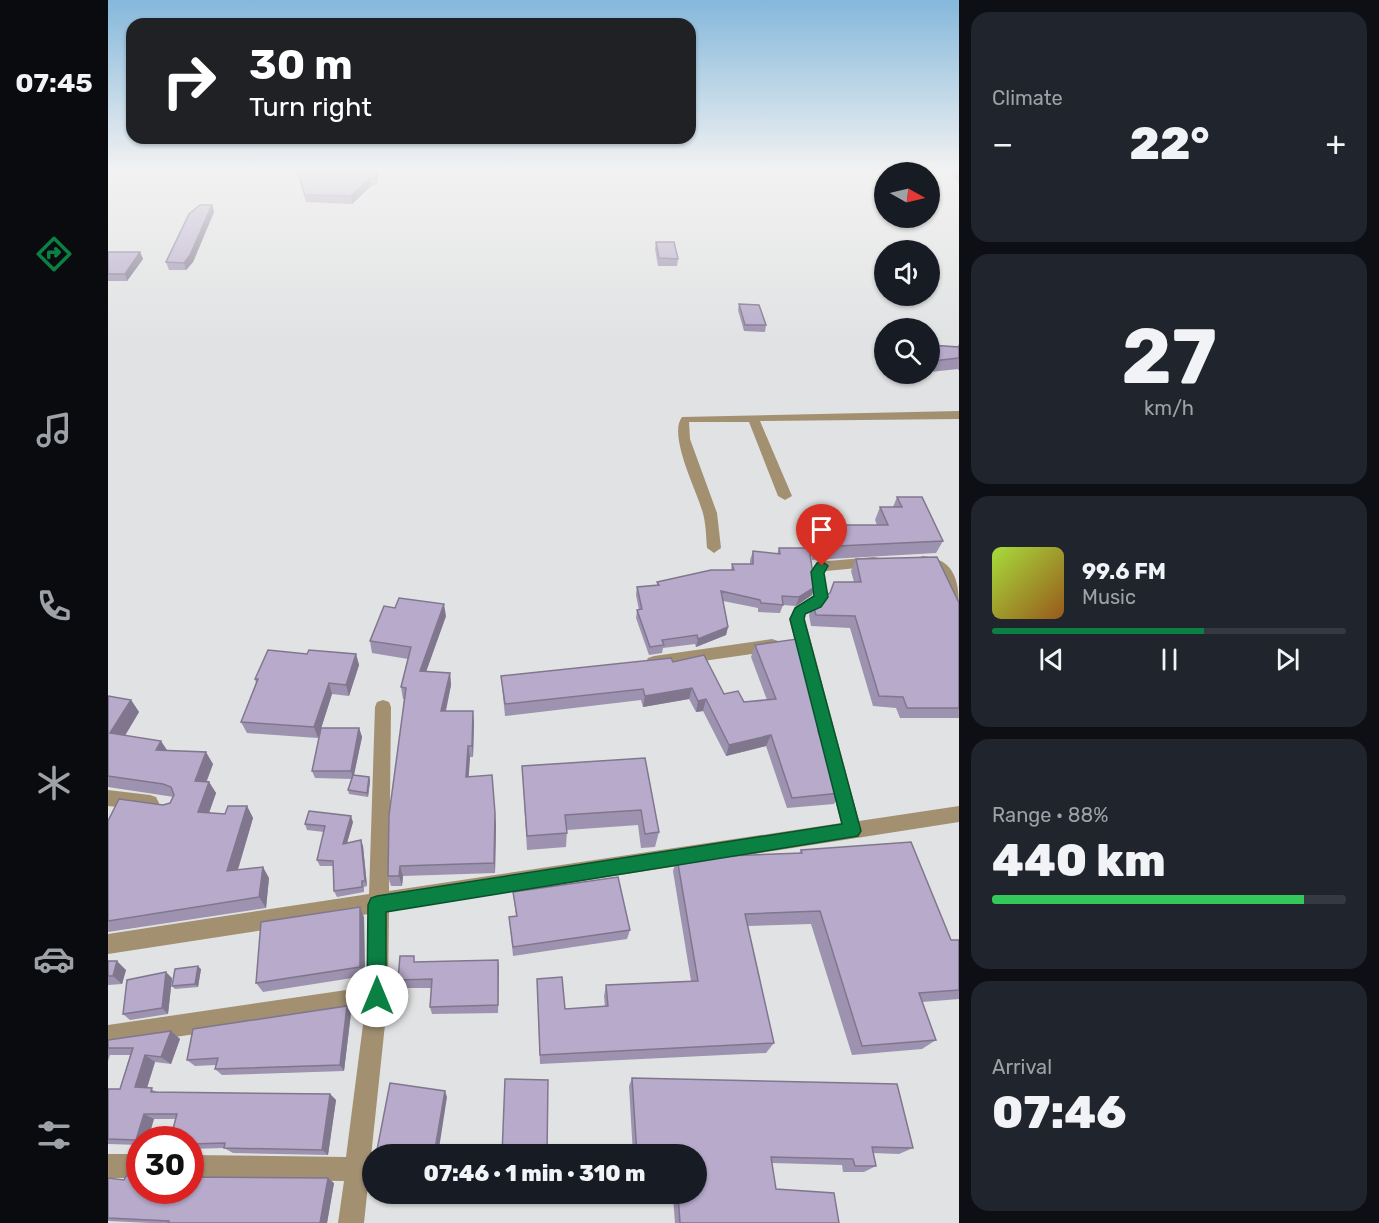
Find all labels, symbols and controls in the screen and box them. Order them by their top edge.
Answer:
text: 30 m [249,40,353,90]
icon: right [150,42,228,120]
text: 07:45 [15,67,93,99]
text: Climate [992,86,1063,110]
text: Turn right [249,91,372,123]
text: 22° [1130,117,1209,170]
text: − [992,124,1013,163]
text: + [1325,124,1346,163]
north arrow [874,162,940,228]
map controls [874,162,940,384]
icon: directions [33,233,75,275]
button: sound [874,240,940,306]
text: 27 [1121,310,1217,403]
button: search [874,318,940,384]
text: km/h [1144,396,1194,420]
icon: music [33,409,75,451]
pin [796,504,847,566]
icon: arrive [805,513,838,546]
text: 99.6 FM [1082,558,1166,585]
icon: phone [33,585,75,627]
text: Music [1082,585,1136,609]
icon: previous [1035,643,1068,676]
icon: pause [1153,643,1186,676]
icon: next [1271,643,1304,676]
icon: climate [33,762,75,804]
text: Range · 88% [992,803,1108,827]
text: 440 km [992,834,1166,887]
icon: car [33,938,75,980]
position arrow [345,964,409,1028]
text: Arrival [992,1055,1052,1079]
text: 07:46 [992,1086,1126,1139]
icon: filters [33,1114,75,1156]
speed limit sign: 30 [126,1126,204,1204]
text: 07:46 · 1 min · 310 m [424,1160,645,1187]

